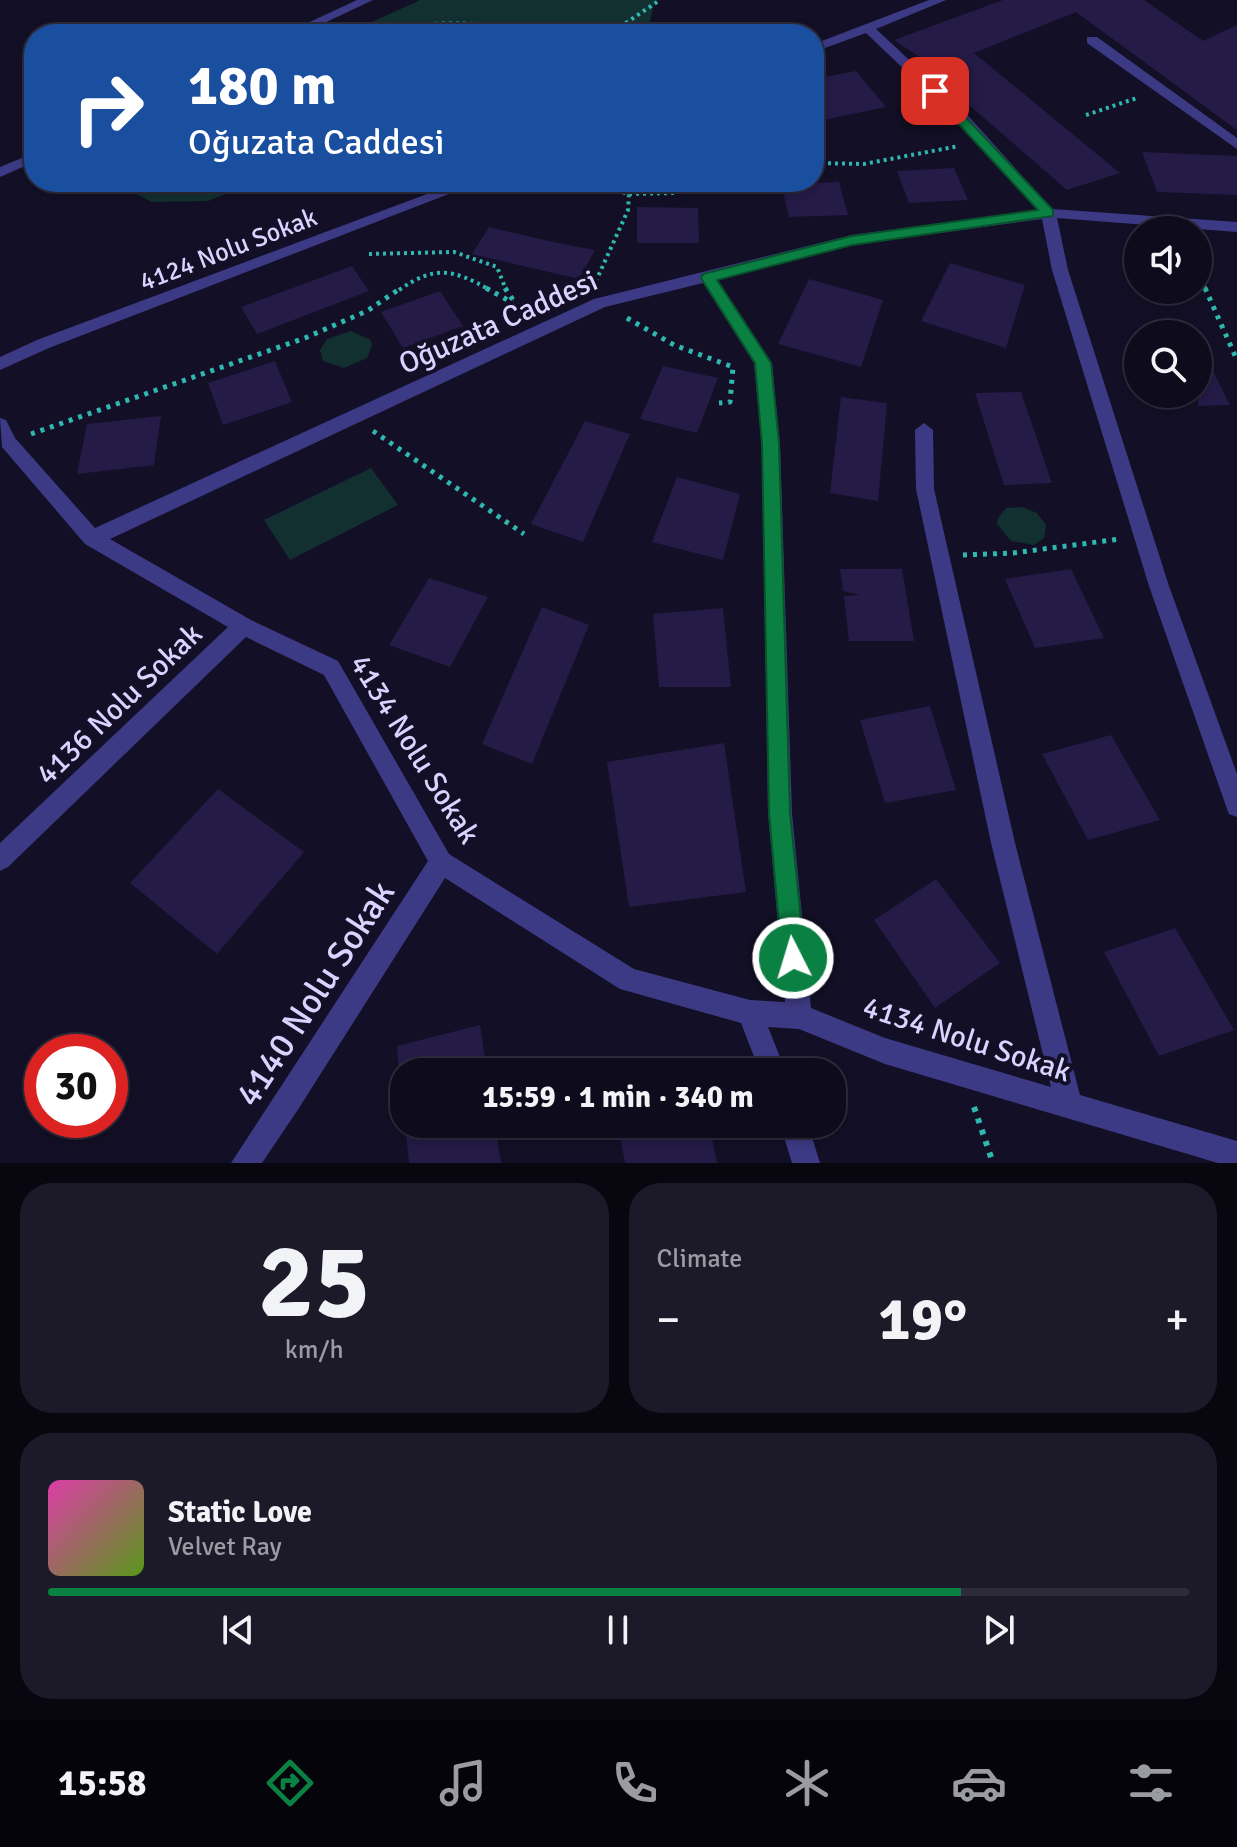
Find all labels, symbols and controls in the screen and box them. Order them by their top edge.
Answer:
text: 180 m [188,51,336,120]
icon: right [56,56,160,160]
pin [901,57,969,125]
icon: arrive [913,69,957,113]
text: Oğuzata Caddesi [188,120,444,165]
street label: 4124 Nolu Sokak [135,201,322,298]
map controls [1124,216,1212,408]
button: sound [1124,216,1212,304]
street label: Oğuzata Caddesi [393,262,603,383]
button: search [1124,320,1212,408]
street label: 4136 Nolu Sokak [29,616,210,793]
street label: 4134 Nolu Sokak [342,648,488,851]
street label: 4140 Nolu Sokak [226,873,405,1115]
position arrow [751,916,835,1000]
street label: 4134 Nolu Sokak [858,988,1075,1091]
speed limit sign: 30 [24,1034,128,1138]
text: 15:59 · 1 min · 340 m [482,1079,754,1116]
text: 25 [258,1218,370,1346]
text: Climate [657,1243,742,1275]
text: 19° [878,1283,967,1357]
text: − [657,1293,680,1347]
text: + [1165,1293,1189,1347]
text: km/h [285,1334,344,1366]
text: Static Love [168,1494,312,1531]
text: Velvet Ray [168,1531,282,1563]
icon: previous [216,1608,260,1652]
icon: pause [596,1608,640,1652]
icon: next [977,1608,1021,1652]
icon: directions [262,1755,318,1811]
icon: music [435,1755,491,1811]
icon: phone [607,1755,663,1811]
icon: climate [779,1755,835,1811]
icon: car [951,1755,1007,1811]
icon: filters [1123,1755,1179,1811]
text: 15:58 [58,1761,146,1806]

